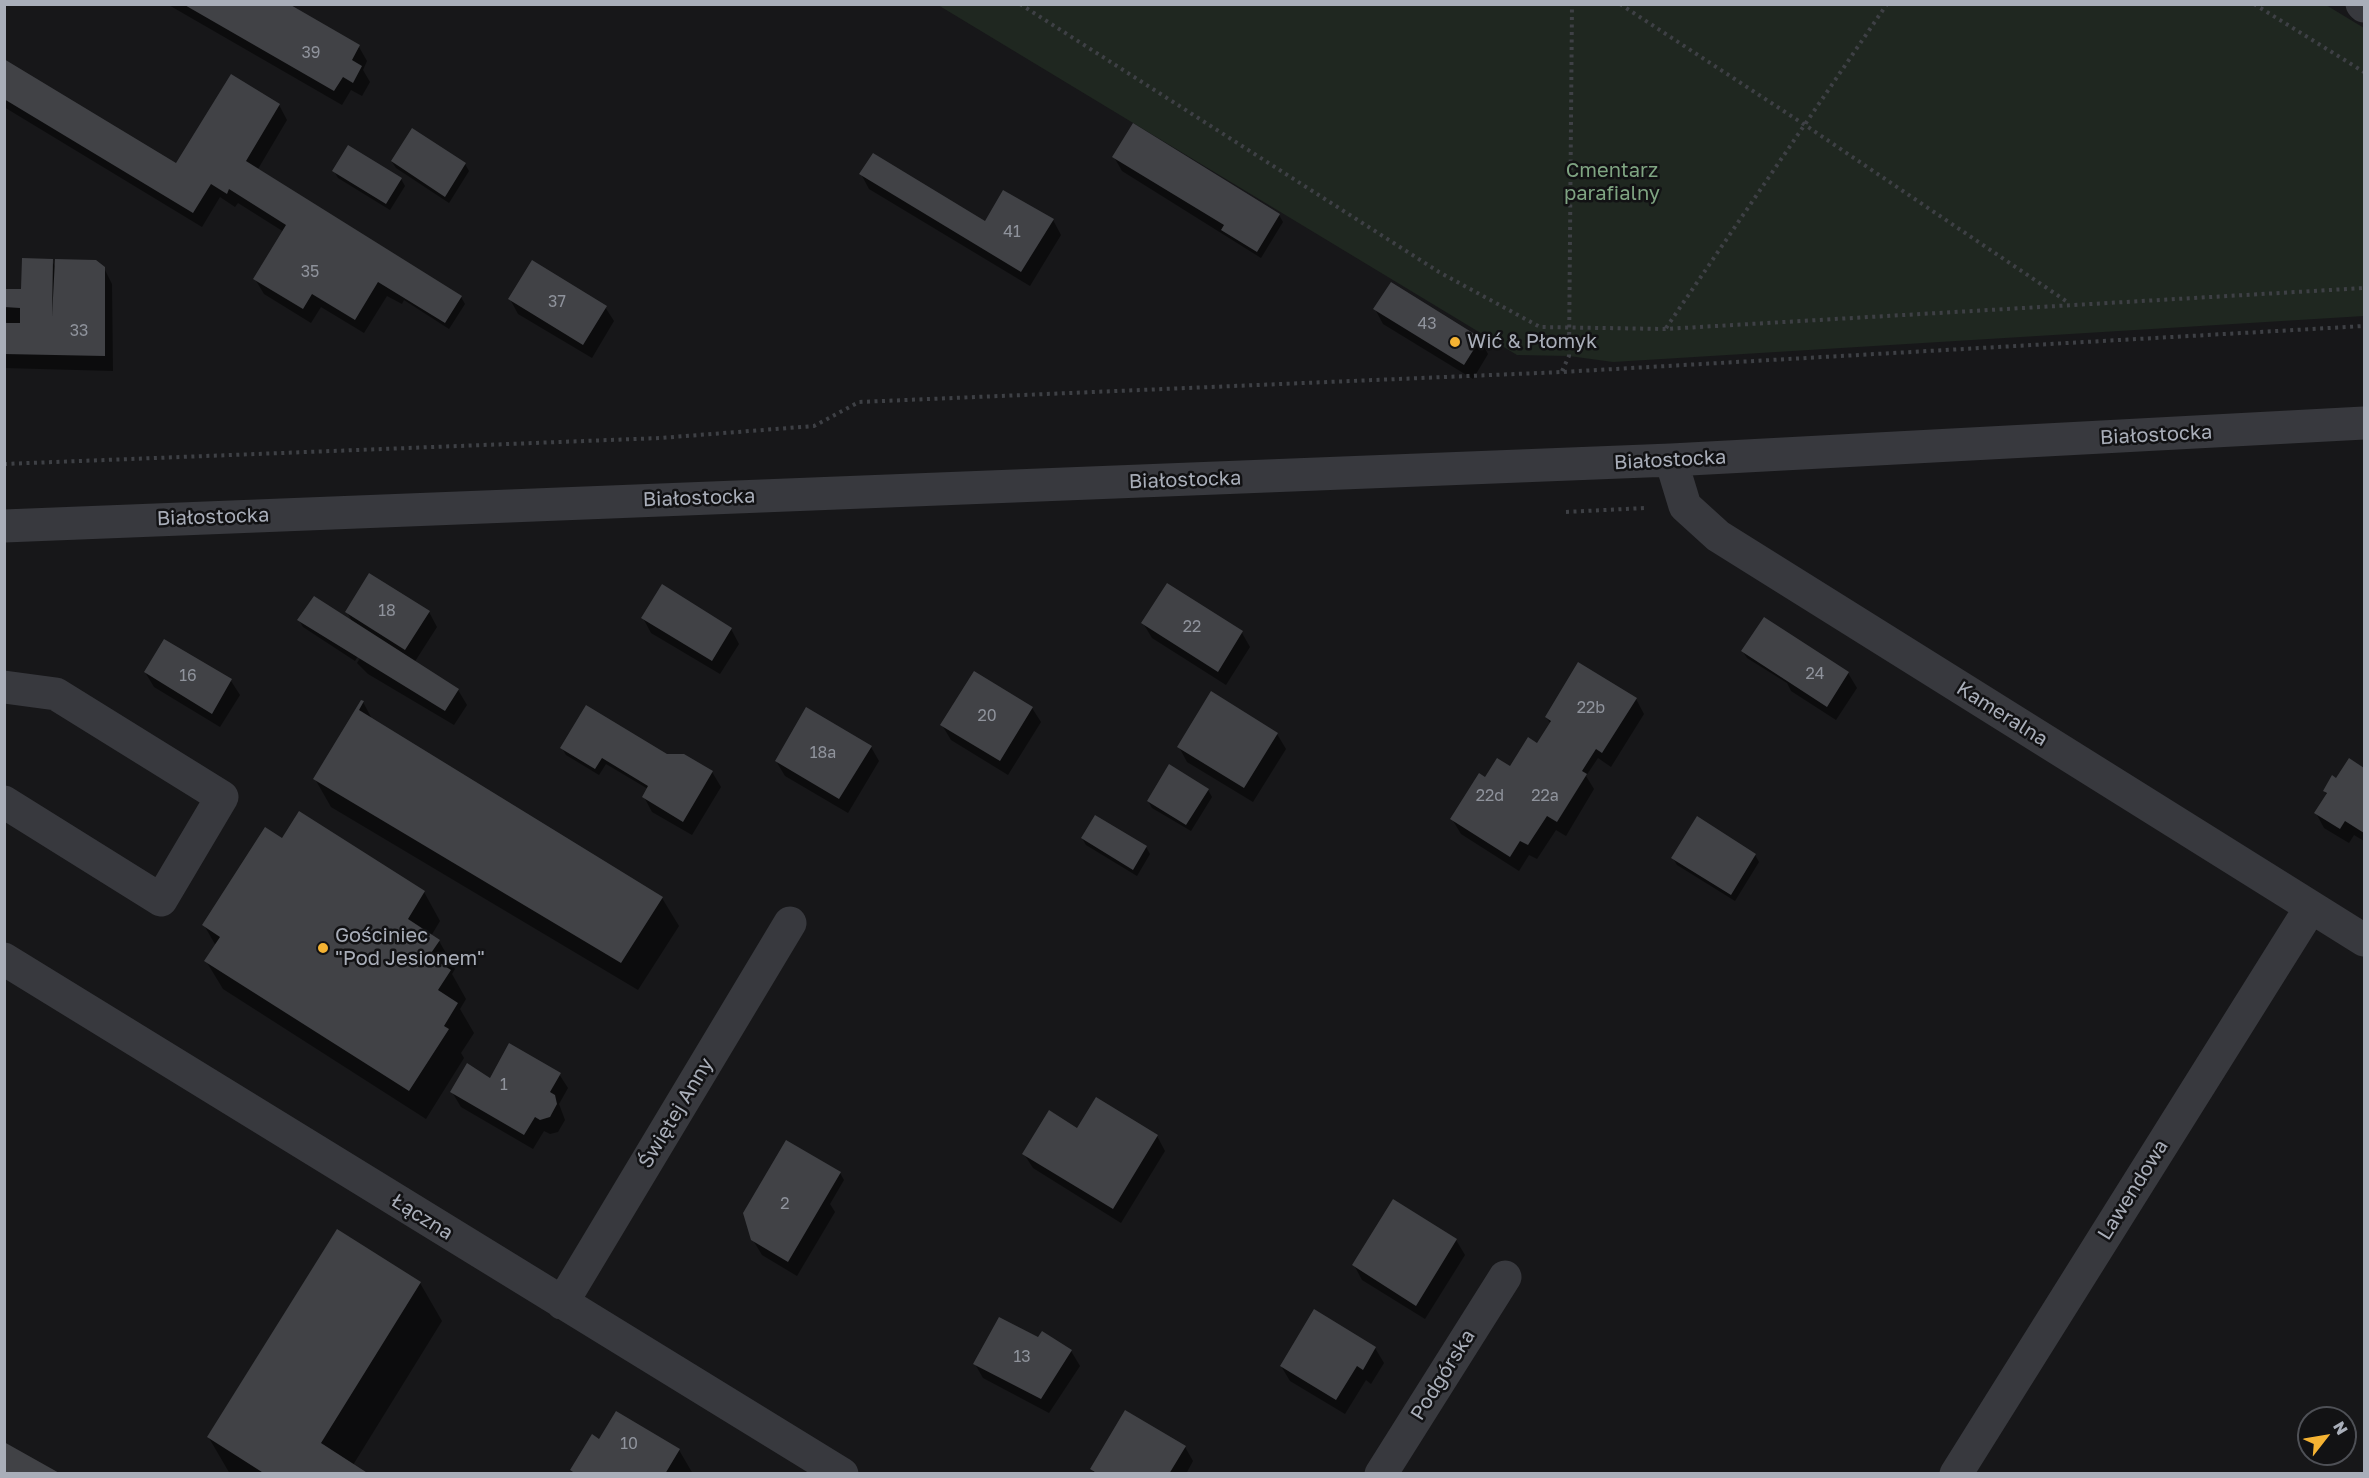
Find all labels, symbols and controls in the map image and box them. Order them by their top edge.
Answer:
house number: 39 [301,43,321,63]
park label: Cmentarz parafialny [1564,159,1660,206]
house number: 41 [1003,222,1021,242]
house number: 35 [301,262,319,282]
house number: 37 [548,292,566,312]
house number: 43 [1417,314,1437,334]
house number: 33 [70,321,88,341]
place label: Wić & Płomyk [1467,330,1597,354]
marker: Wić & Płomyk [1448,335,1462,349]
street label: Białostocka [2099,420,2213,450]
street label: Białostocka [1613,445,1727,475]
street label: Białostocka [1128,466,1242,494]
street label: Białostocka [642,484,756,512]
street label: Białostocka [156,503,270,531]
house number: 18 [378,601,396,621]
house number: 22 [1183,617,1201,637]
house number: 24 [1805,664,1825,684]
house number: 16 [179,666,197,686]
street label: Kameralna [1952,677,2052,751]
house number: 22b [1577,698,1605,718]
house number: 20 [977,706,997,726]
house number: 18a [810,743,836,763]
house number: 22d [1476,786,1504,806]
house number: 22a [1531,786,1559,806]
place label: Gościniec "Pod Jesionem" [335,924,485,971]
marker: Gościniec "Pod Jesionem" [316,941,330,955]
street label: Świętej Anny [634,1053,718,1173]
house number: 1 [500,1075,508,1095]
street label: Lawendowa [2093,1135,2173,1245]
street label: Łączna [387,1189,457,1245]
house number: 2 [780,1194,790,1214]
street label: Podgórska [1406,1325,1480,1425]
house number: 13 [1013,1347,1031,1367]
north arrow [2297,1406,2357,1466]
text: N [2329,1417,2352,1438]
house number: 10 [620,1434,638,1454]

